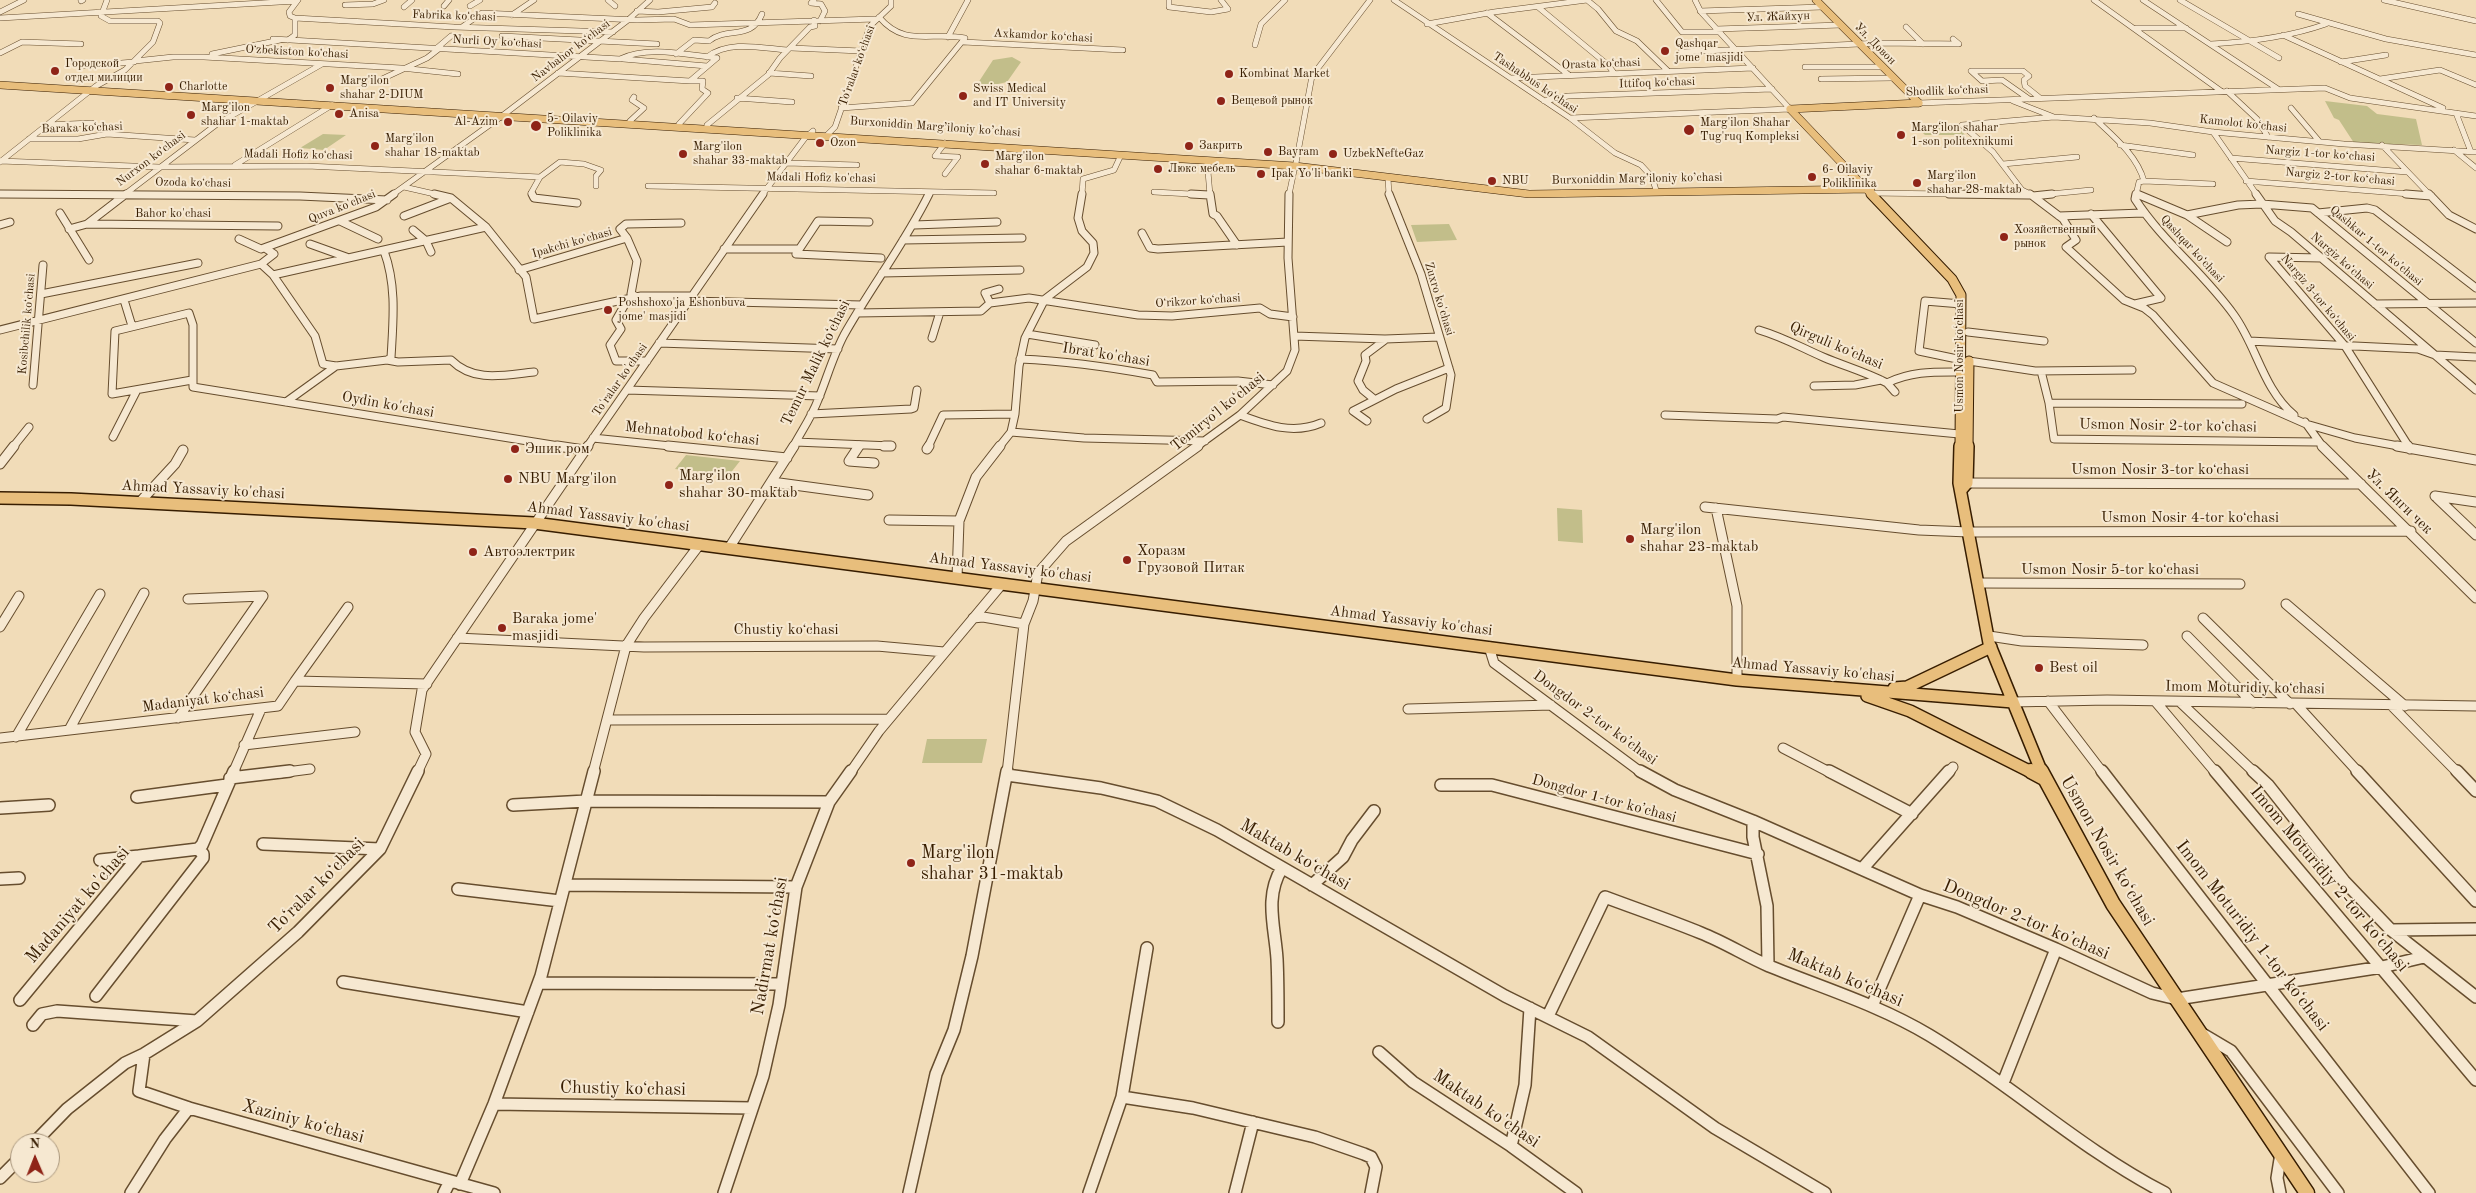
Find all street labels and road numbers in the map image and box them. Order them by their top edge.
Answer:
street label: Fabrika koʻchasi [412,7,496,25]
street label: Ул. Жайхун [1746,9,1810,25]
street label: Navbahor koʻchasi [529,17,613,85]
street label: Ул. Довон [1851,20,1899,68]
street label: Toʻralar koʻchasi [836,24,878,108]
street label: Axkamdor ko‘chasi [993,26,1093,46]
street label: Nurli Oy koʻchasi [452,32,542,52]
street label: Oʻzbekiston koʻchasi [245,42,349,62]
street label: Tashabbus koʻchasi [1490,49,1580,117]
street label: Orasta koʻchasi [1561,55,1641,73]
street label: Ittifoq koʻchasi [1619,74,1695,92]
street label: Shodlik koʻchasi [1905,82,1989,100]
street label: Kamolot koʻchasi [2199,112,2287,136]
street label: Burxoniddin Marg’iloniy ko’chasi [849,114,1021,140]
street label: Baraka koʻchasi [41,119,123,137]
street label: Nurxon koʻchasi [114,128,188,190]
street label: Nargiz 1-tor ko‘chasi [2265,143,2375,165]
street label: Madali Hofiz koʻchasi [243,147,353,163]
street label: Nargiz 2-tor ko‘chasi [2285,165,2395,189]
street label: Madali Hofiz ko'chasi [766,170,876,186]
street label: Burxoniddin Marg’iloniy ko’chasi [1551,170,1723,188]
street label: Ozoda koʻchasi [155,175,231,191]
street label: Quva ko'chasi [306,187,378,227]
street label: Qashkar 1-tor koʼchasi [2327,203,2425,289]
street label: Bahor ko'chasi [135,207,211,221]
street label: Qashqar koʻchasi [2157,212,2227,286]
street label: Ipakchi ko'chasi [530,225,614,261]
street label: Nargiz koʻchasi [2307,230,2377,292]
street label: Nargiz 3-tor koʻchasi [2277,252,2359,344]
street label: Zuxro ko'chasi [1421,261,1457,337]
street label: Kosibchilik koʻchasi [15,273,39,375]
street label: Oʻrikzor koʻchasi [1155,291,1241,311]
street label: Temur Malik koʻchasi [778,297,854,429]
street label: Usmon Nosir ko‘chasi [1953,299,1967,413]
street label: Qirguli koʻchasi [1786,318,1886,374]
street label: Ibrat ko'chasi [1061,339,1151,371]
street label: To'ralar ko'chasi [589,341,651,419]
street label: Temiryoʻl koʻchasi [1167,369,1269,455]
street label: Oydin ko'chasi [340,388,436,422]
street label: Usmon Nosir 2-tor koʻchasi [2079,415,2257,437]
street label: Mehnatobod ko‘chasi [624,418,760,450]
street label: Usmon Nosir 3-tor koʻchasi [2071,461,2249,479]
street label: Ул. Янги чек [2362,466,2436,538]
street label: Ahmad Yassaviy ko'chasi [121,477,285,503]
street label: Ahmad Yassaviy ko'chasi [526,498,690,536]
street label: Usmon Nosir 4-tor koʻchasi [2101,509,2279,527]
street label: Ahmad Yassaviy ko'chasi [928,549,1092,587]
street label: Usmon Nosir 5-tor koʻchasi [2021,561,2199,579]
street label: Ahmad Yassaviy ko'chasi [1329,602,1493,640]
street label: Chustiy koʻchasi [733,621,839,639]
street label: Ahmad Yassaviy ko'chasi [1731,654,1895,686]
street label: Dongdor 2-tor koʼchasi [1529,667,1661,769]
street label: Imom Moturidiy koʻchasi [2165,678,2325,698]
street label: Madaniyat koʻchasi [141,684,265,716]
street label: Dongdor 1-tor koʼchasi [1530,771,1678,827]
street label: Usmon Nosir ko‘chasi [2055,772,2159,930]
street label: Imom Moturidiy 2-tor koʻchasi [2245,781,2413,977]
street label: Maktab koʻchasi [1236,815,1354,895]
street label: Toʻralar koʻchasi [264,833,370,939]
street label: Imom Moturidiy 1-tor koʻchasi [2171,836,2333,1036]
street label: Madaniyat ko'chasi [21,842,135,968]
street label: Nadirmat koʻchasi [747,875,793,1017]
street label: Dongdor 2-tor koʼchasi [1939,875,2113,965]
street label: Maktab koʻchasi [1784,944,1906,1012]
street label: Maktab ko'chasi [1428,1065,1544,1153]
street label: Chustiy koʻchasi [560,1077,686,1101]
street label: Xaziniy koʻchasi [240,1095,366,1149]

